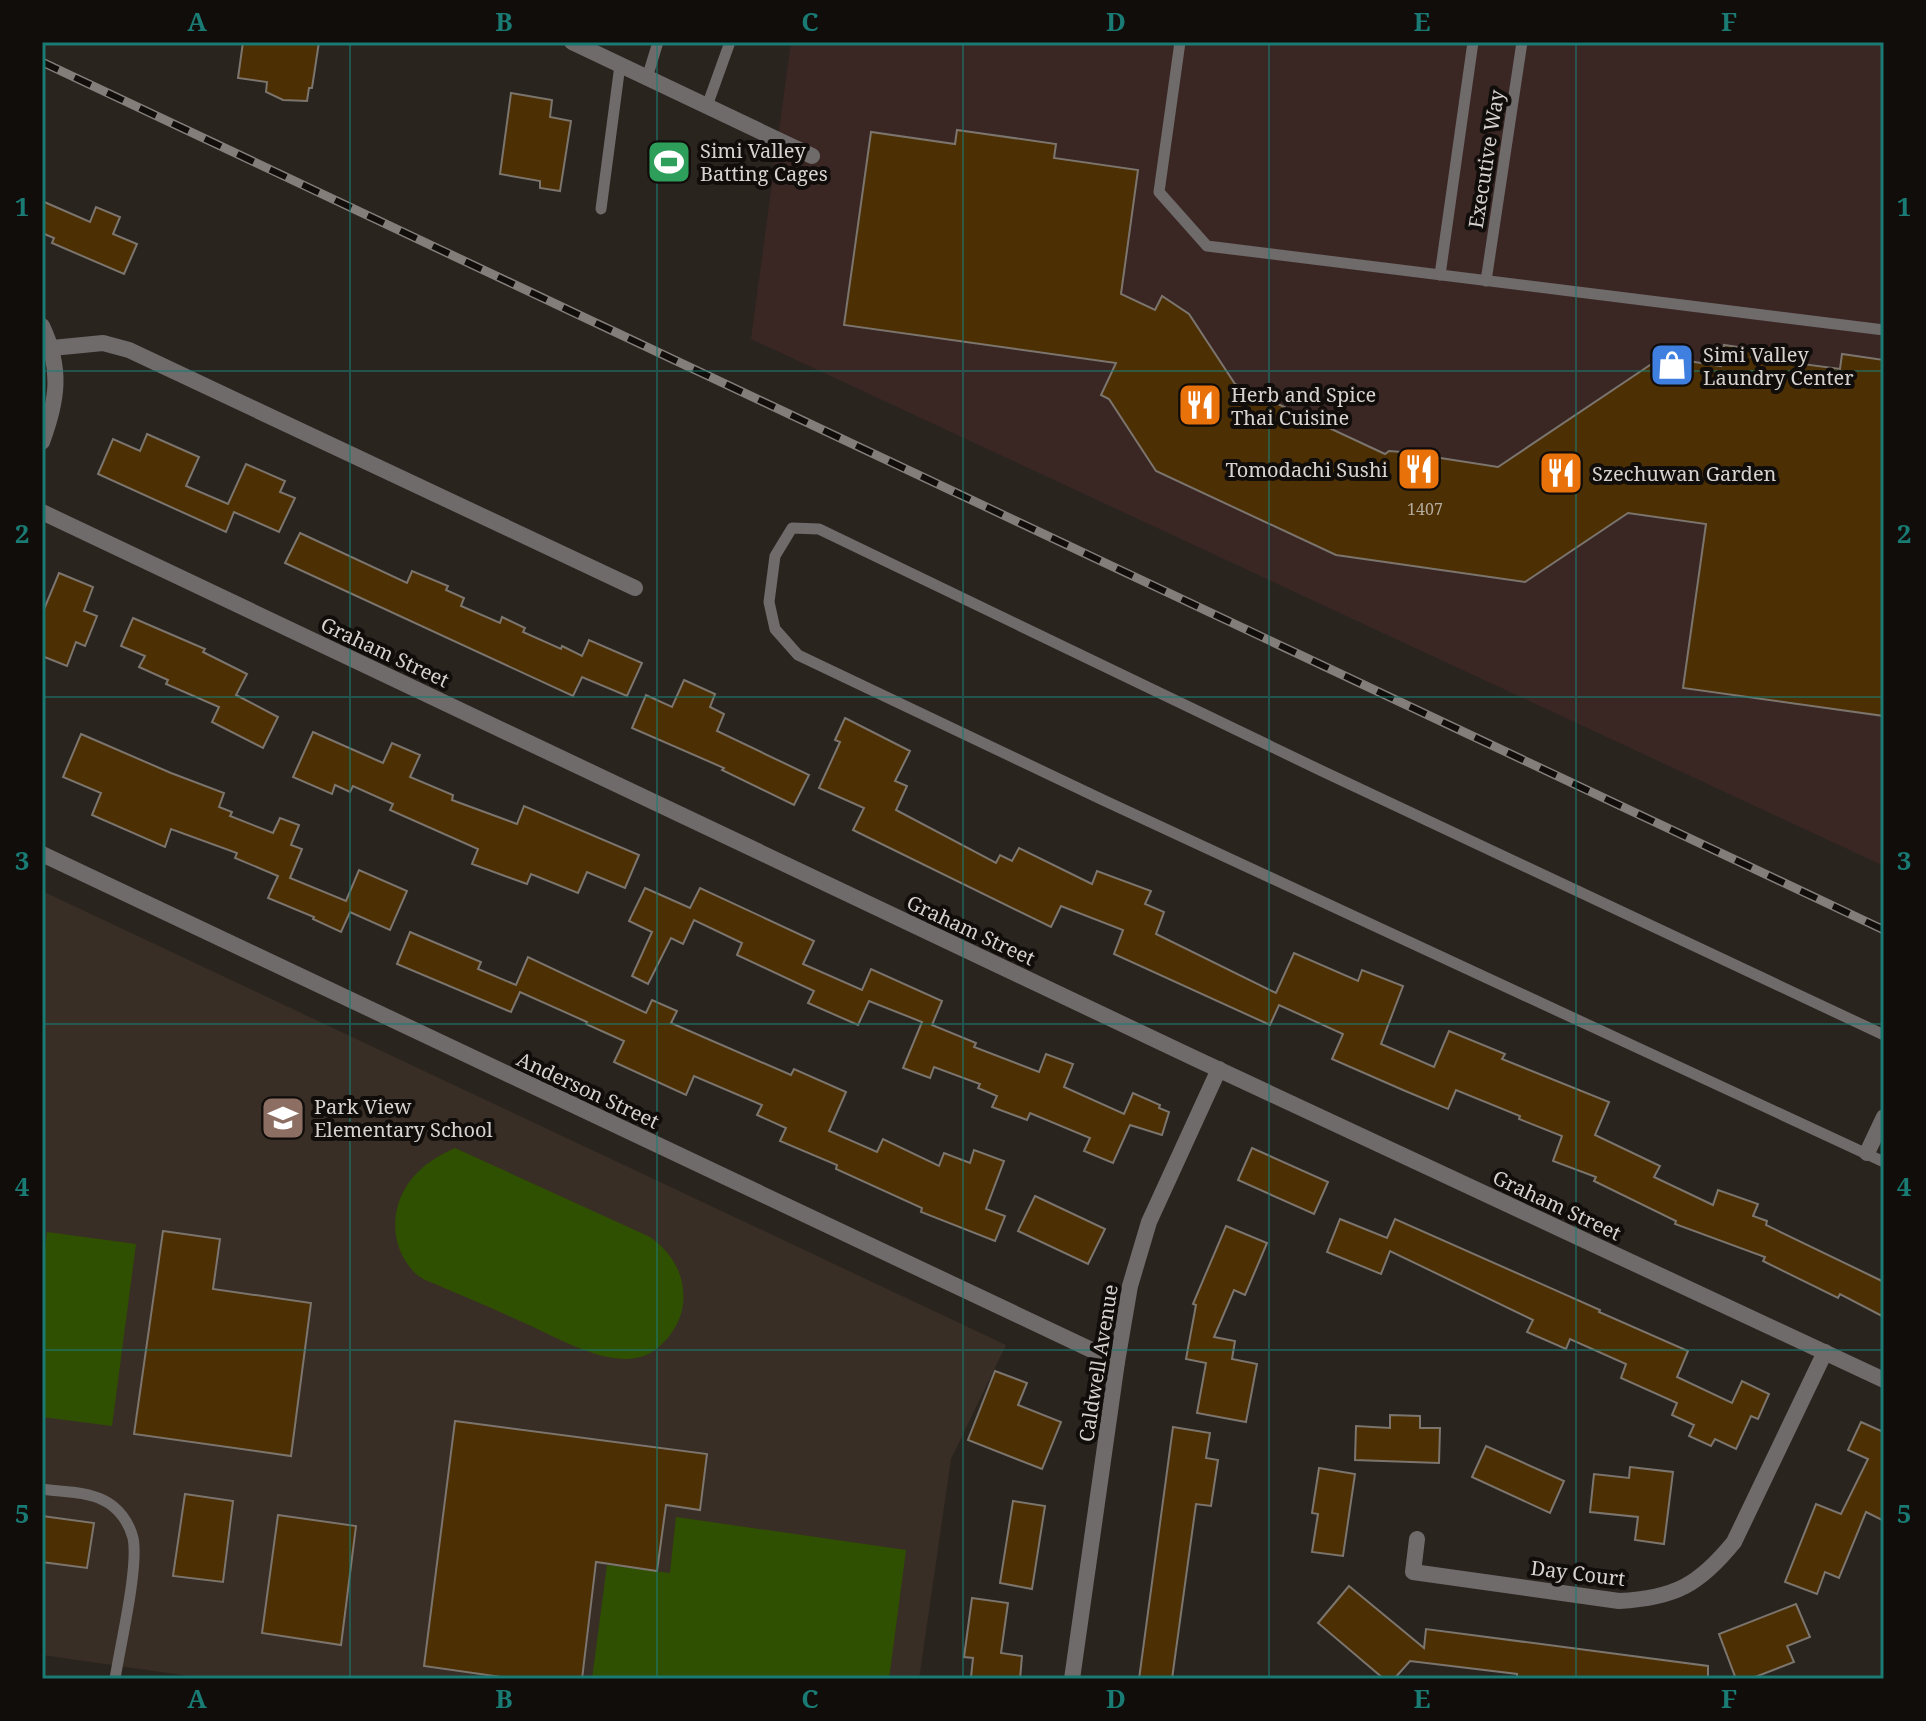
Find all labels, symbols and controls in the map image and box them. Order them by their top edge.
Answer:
text: A [187,3,207,39]
text: B [495,3,513,39]
text: C [801,3,819,39]
text: D [1106,3,1126,39]
text: E [1414,3,1431,39]
text: F [1721,3,1737,39]
street label: Executive Way [1462,87,1510,230]
place label: Simi Valley Batting Cages [700,137,828,187]
sports icon: Simi Valley Batting Cages [645,138,693,186]
text: 1 [15,188,29,224]
text: 1 [1897,188,1911,224]
shop icon: Simi Valley Laundry Center [1648,341,1696,389]
place label: Simi Valley Laundry Center [1703,341,1854,391]
restaurant icon: Herb and Spice Thai Cuisine [1176,381,1224,429]
place label: Herb and Spice Thai Cuisine [1231,381,1376,431]
restaurant icon: Tomodachi Sushi [1395,445,1443,493]
restaurant icon: Szechuwan Garden [1537,449,1585,497]
place label: Tomodachi Sushi [1225,456,1389,483]
place label: Szechuwan Garden [1592,460,1777,487]
house number: 1407 [1407,498,1443,520]
text: 2 [15,515,29,551]
text: 2 [1897,515,1911,551]
street label: Graham Street [317,611,453,693]
text: 3 [15,842,29,878]
text: 3 [1897,842,1911,878]
street label: Graham Street [903,889,1039,971]
street label: Anderson Street [513,1045,663,1135]
place label: Park View Elementary School [314,1093,493,1143]
school or university icon: Park View Elementary School [259,1094,307,1142]
street label: Graham Street [1489,1164,1625,1246]
text: 4 [15,1168,30,1204]
text: 4 [1897,1168,1912,1204]
street label: Caldwell Avenue [1072,1282,1124,1444]
text: 5 [15,1495,29,1531]
text: 5 [1897,1495,1911,1531]
street label: Day Court [1529,1554,1627,1592]
text: A [187,1680,207,1716]
text: B [495,1680,513,1716]
text: C [801,1680,819,1716]
text: D [1106,1680,1126,1716]
text: E [1414,1680,1431,1716]
text: F [1721,1680,1737,1716]

